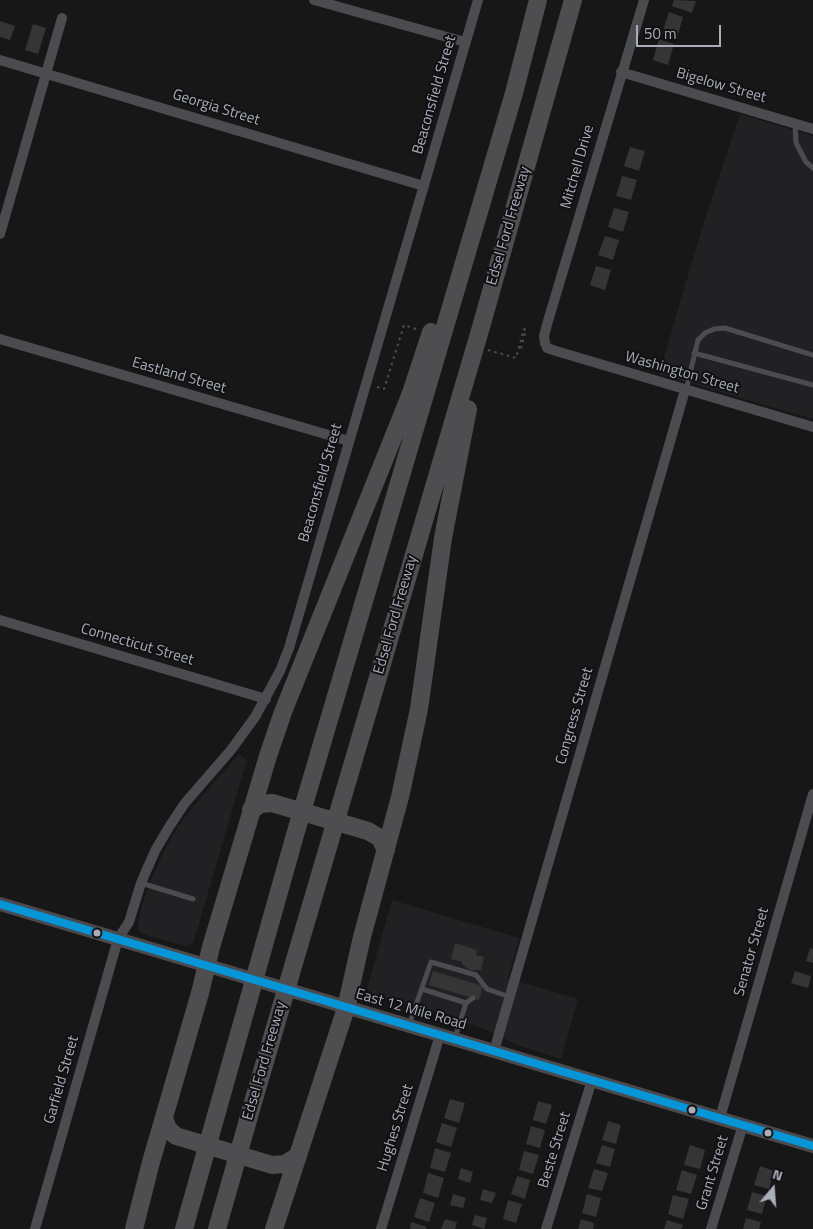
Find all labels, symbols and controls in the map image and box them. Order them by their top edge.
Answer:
scale bar [638,15,723,47]
text: 50 m [644,22,677,45]
street label: Beaconsfield Street [409,33,461,157]
street label: Bigelow Street [674,65,768,107]
street label: Georgia Street [170,86,262,130]
street label: Mitchell Drive [557,123,599,211]
street label: Edsel Ford Freeway [483,164,535,288]
street label: Washington Street [623,348,741,398]
street label: Eastland Street [130,354,228,398]
street label: Beaconsfield Street [295,421,347,545]
street label: Edsel Ford Freeway [370,553,422,677]
street label: Connecticut Street [79,620,195,670]
street label: Congress Street [553,665,597,767]
street label: Senator Street [731,905,773,999]
unlabelled marker [92,928,102,938]
street label: East 12 Mile Road [354,986,468,1034]
street label: Edsel Ford Freeway [239,999,291,1123]
street label: Garfield Street [41,1034,83,1126]
street label: Hughes Street [374,1082,418,1174]
unlabelled marker [687,1105,697,1115]
street label: Beste Street [535,1110,575,1190]
unlabelled marker [763,1128,773,1138]
street label: Grant Street [693,1133,733,1213]
text: N [770,1163,786,1186]
north arrow [748,1164,798,1214]

